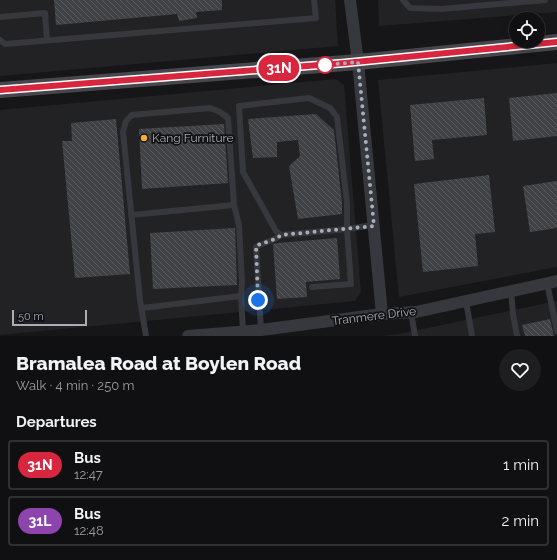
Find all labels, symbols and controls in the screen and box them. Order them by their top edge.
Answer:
map controls [509,12,545,48]
button: locate [509,12,545,48]
line badge: 31N [256,55,302,81]
unlabelled marker [316,56,334,74]
text: 31N [266,60,292,76]
place label: Kang Furniture [152,131,234,145]
marker: Kang Furniture [139,133,149,143]
your location [248,290,268,310]
street label: Tranmere Drive [331,304,417,328]
scale bar [12,308,87,327]
text: 50 m [18,310,44,323]
button: heart [499,349,541,391]
text: Bramalea Road at Boylen Road [16,352,301,374]
text: Walk · 4 min · 250 m [16,378,134,393]
text: Departures [16,413,97,431]
text: Bus [74,449,101,467]
text: 1 min [503,456,539,474]
text: 31N [27,457,53,473]
text: 12:47 [74,467,103,482]
text: Bus [74,505,101,523]
text: 2 min [502,512,539,530]
text: 31L [29,513,51,529]
text: 12:48 [74,523,104,538]

